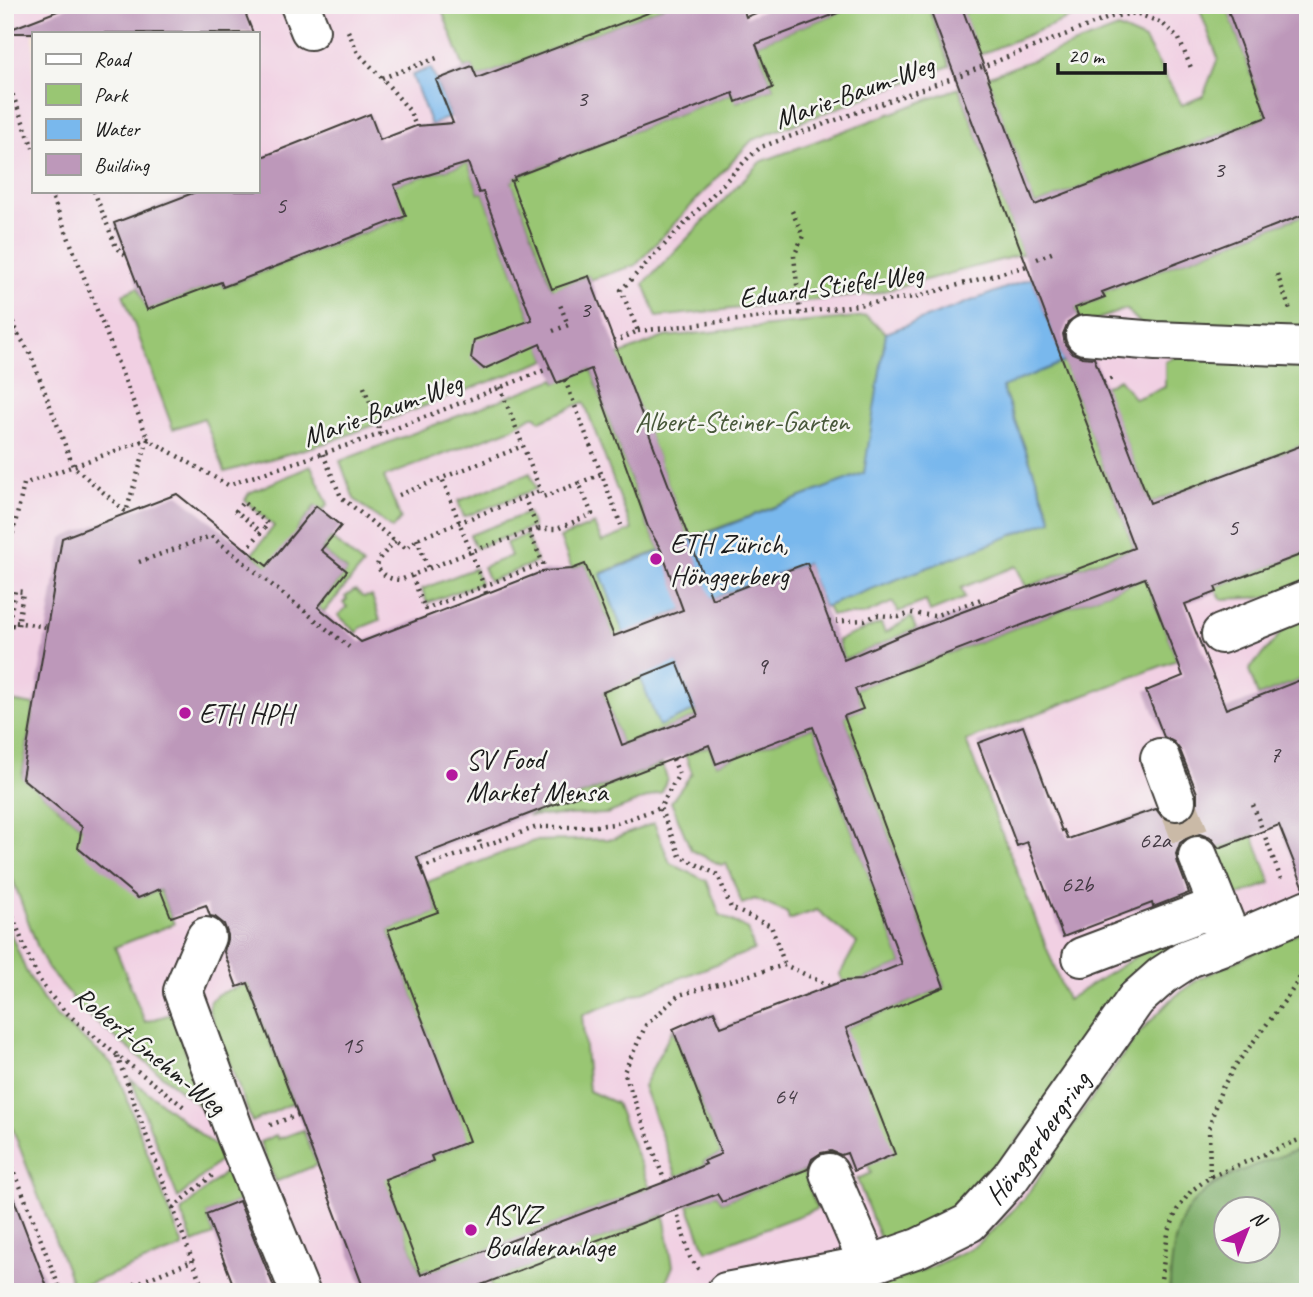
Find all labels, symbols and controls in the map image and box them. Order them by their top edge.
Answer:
legend [32,32,259,192]
scale bar [1058,32,1164,76]
text: 20 m [1068,43,1106,69]
text: Road [94,46,133,72]
street label: Marie-Baum-Weg [770,46,940,137]
text: Park [94,82,129,108]
house number: 3 [577,83,590,113]
text: Water [94,116,141,142]
text: Building [94,152,151,178]
house number: 3 [1214,154,1227,184]
house number: 5 [276,190,288,220]
street label: Eduard-Stiefel-Weg [737,255,927,316]
house number: 3 [580,294,593,324]
street label: Marie-Baum-Weg [298,364,468,455]
park label: Albert-Steiner-Garten [635,404,850,439]
house number: 5 [1228,512,1240,542]
place label: ETH Zürich, Hönggerberg [670,526,790,593]
marker: ETH Zürich, Hönggerberg [648,551,664,567]
house number: 9 [757,651,770,681]
place label: ETH HPH [199,696,298,731]
marker: ETH HPH [177,705,193,721]
house number: 7 [1270,739,1282,769]
place label: SV Food Market Mensa [466,742,609,809]
marker: SV Food Market Mensa [444,767,460,783]
house number: 62a [1139,825,1173,855]
house number: 62b [1061,869,1095,899]
street label: Robert-Gnehm-Weg [66,978,234,1123]
house number: 15 [341,1030,364,1060]
street label: Hönggerbergring [978,1063,1099,1212]
house number: 64 [774,1081,798,1111]
north arrow [1212,1196,1282,1266]
place label: ASVZ Boulderanlage [485,1197,616,1264]
text: N [1245,1206,1273,1233]
marker: ASVZ Boulderanlage [463,1222,479,1238]

